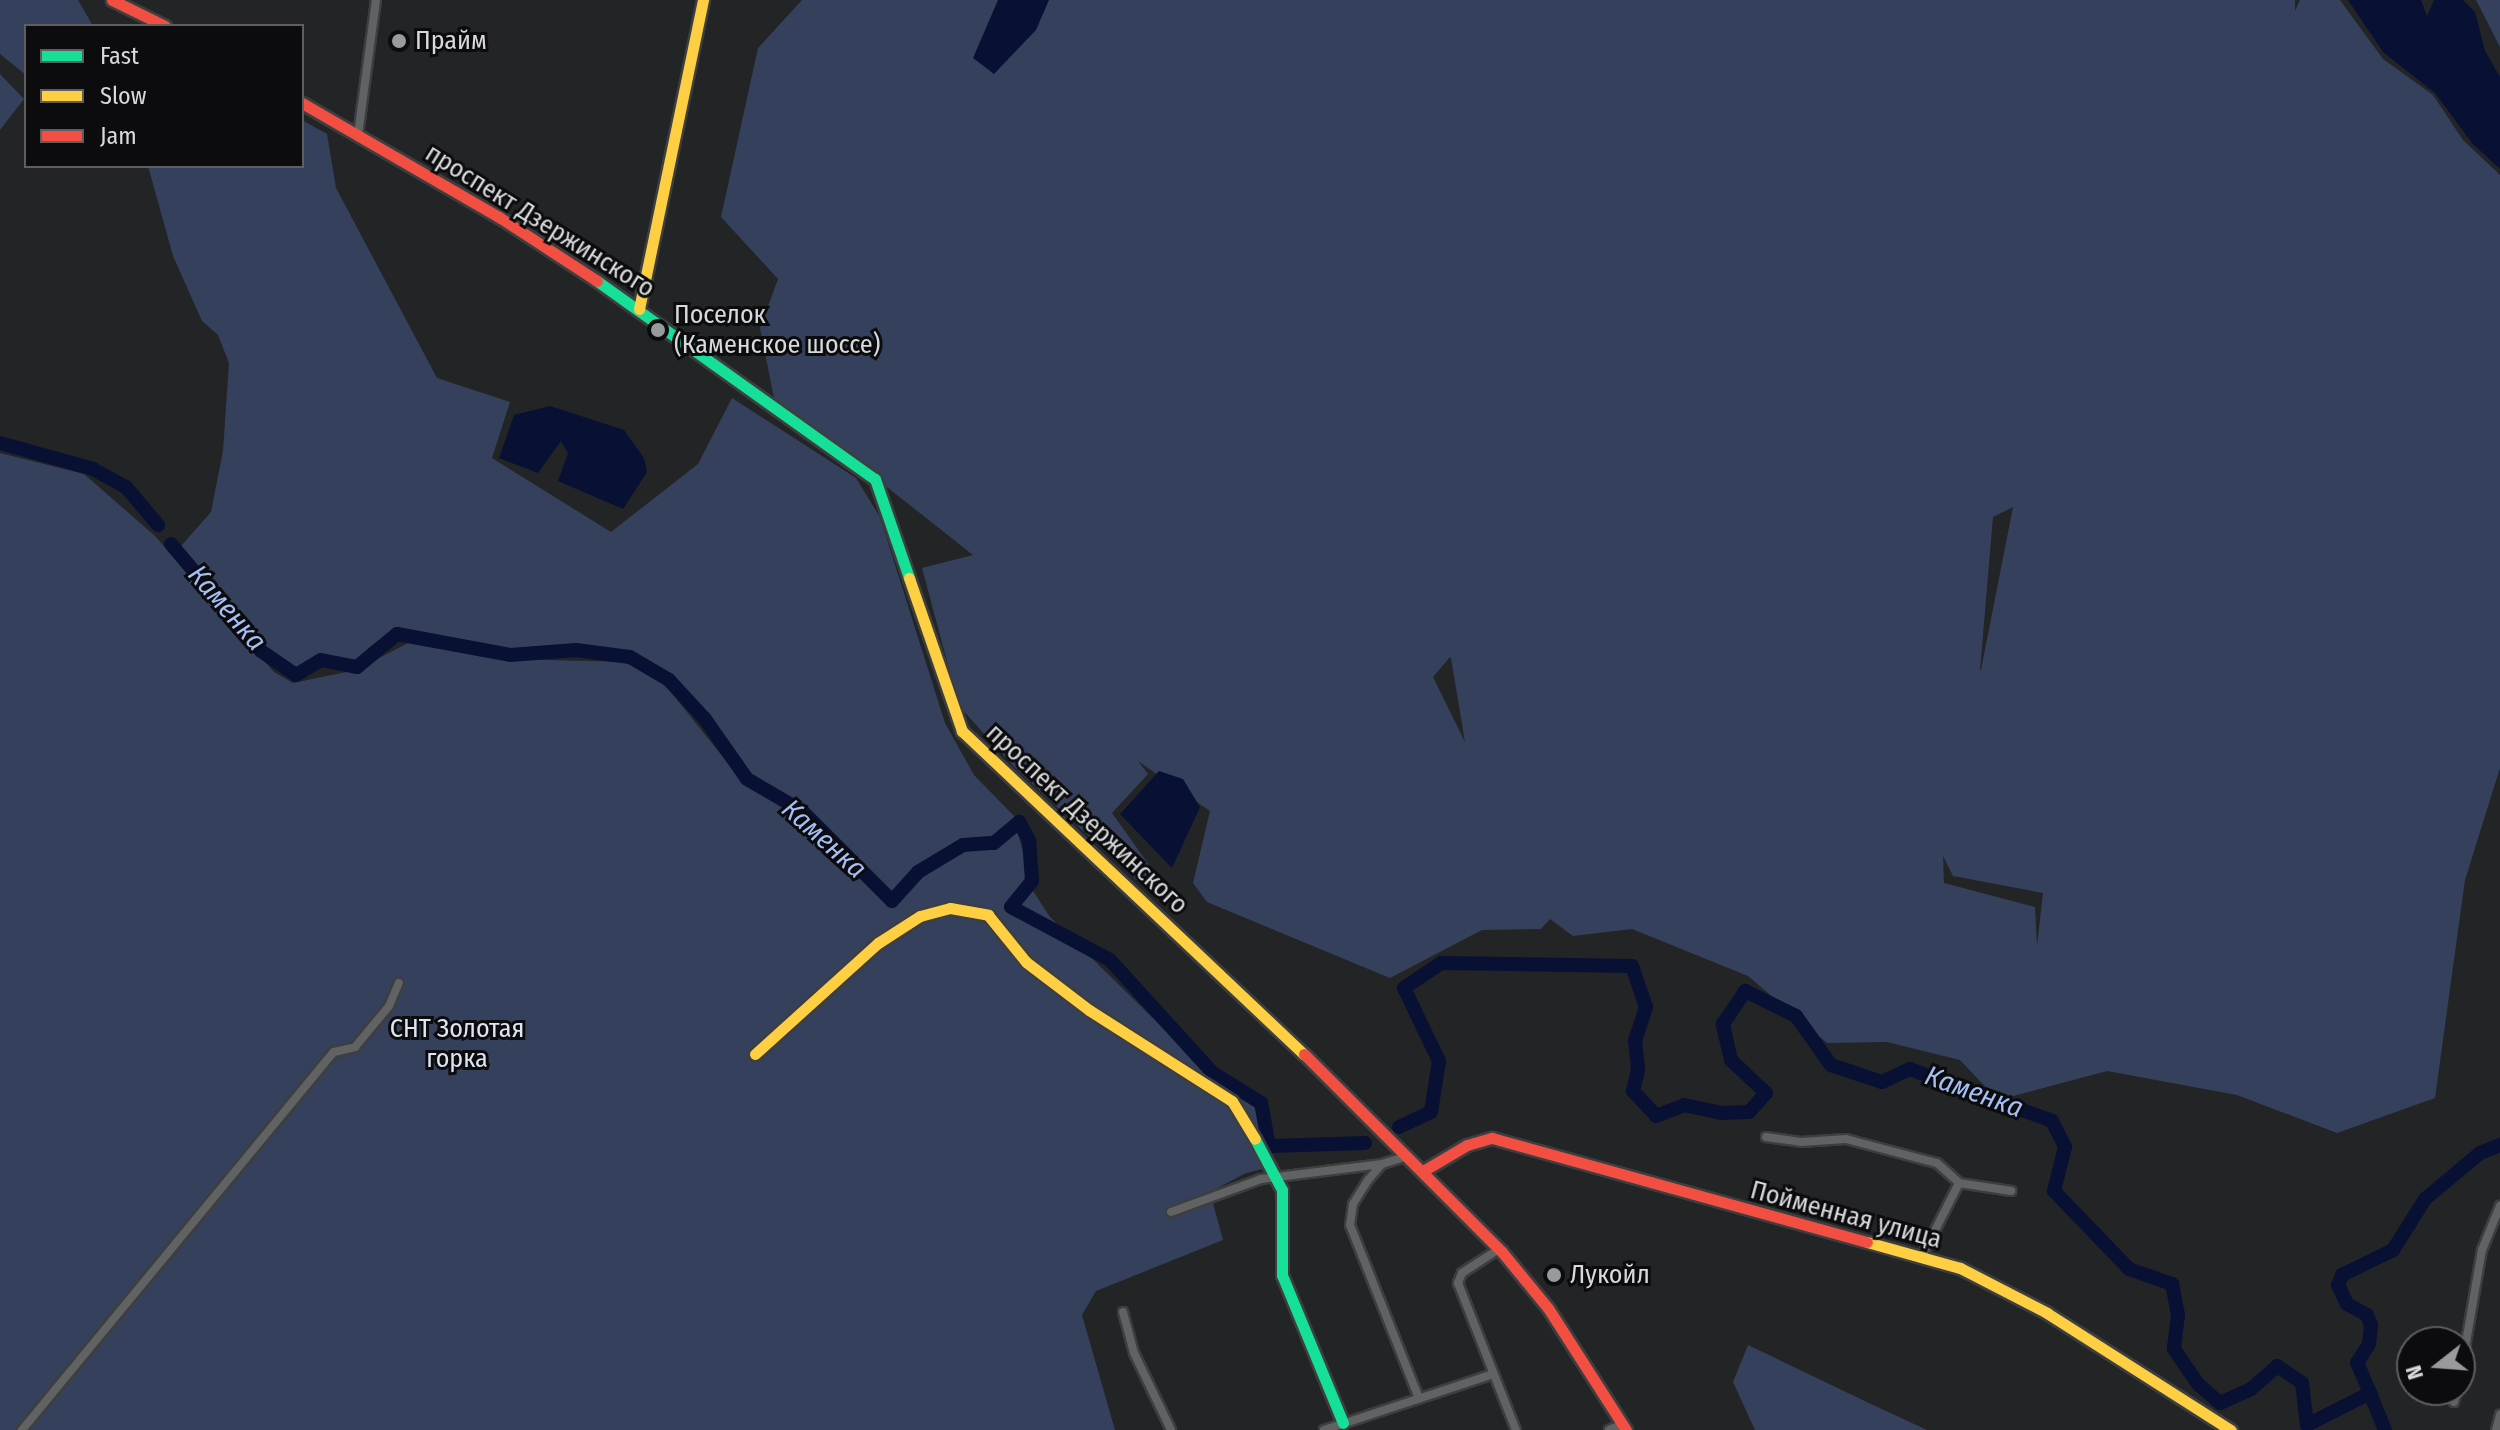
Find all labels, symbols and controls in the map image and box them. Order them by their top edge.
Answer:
legend [24,24,304,168]
place label: Прайм [415,25,487,57]
marker: Прайм [390,32,408,50]
text: Fast [100,42,139,70]
text: Slow [100,82,146,110]
text: Jam [100,122,137,150]
street label: проспект Дзержинского [420,138,660,304]
place label: Поселок (Каменское шоссе) [674,299,880,360]
marker: Поселок (Каменское шоссе) [649,321,667,339]
water label: Каменка [181,558,273,658]
street label: проспект Дзержинского [980,717,1194,921]
water label: Каменка [775,792,873,886]
park label: СНТ Золотая горка [390,1013,524,1074]
water label: Каменка [1920,1059,2028,1125]
street label: Пойменная улица [1747,1174,1945,1256]
place label: Лукойл [1570,1259,1650,1291]
marker: Лукойл [1545,1266,1563,1284]
north arrow [2396,1326,2476,1406]
text: N [2400,1362,2429,1383]

